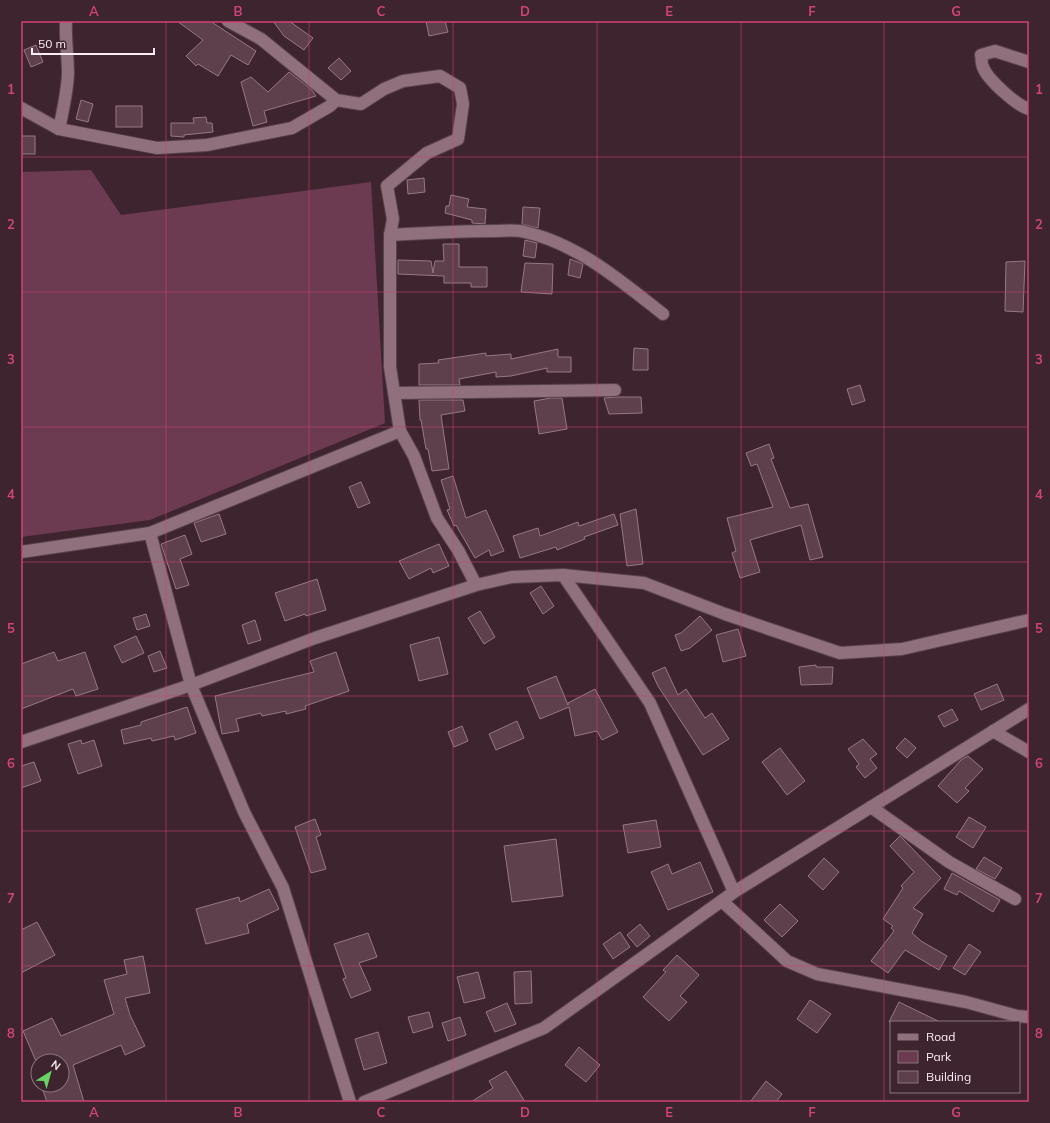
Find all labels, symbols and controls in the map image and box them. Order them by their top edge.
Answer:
text: A [89,3,99,19]
text: B [234,3,243,19]
text: C [377,3,386,19]
text: D [520,3,530,19]
text: E [665,3,673,19]
text: F [808,3,816,19]
text: G [951,3,961,19]
scale bar [32,30,154,56]
text: 50 m [38,36,66,51]
text: 1 [7,81,15,97]
text: 1 [1035,81,1043,97]
text: 2 [7,216,15,232]
text: 2 [1035,216,1043,232]
text: 3 [7,351,15,367]
text: 3 [1035,351,1043,367]
text: 4 [7,486,15,502]
text: 4 [1035,486,1043,502]
text: 5 [7,620,15,636]
text: 5 [1035,620,1043,636]
text: 6 [7,755,15,771]
text: 6 [1035,755,1043,771]
text: 7 [7,890,15,906]
text: 7 [1035,890,1043,906]
legend [890,1021,1020,1093]
text: 8 [7,1025,15,1041]
text: 8 [1035,1025,1043,1041]
text: Road [926,1029,955,1044]
text: Park [926,1049,952,1064]
north arrow [30,1053,70,1093]
text: N [48,1057,64,1073]
text: Building [926,1069,971,1084]
text: A [89,1104,99,1120]
text: B [234,1104,243,1120]
text: C [377,1104,386,1120]
text: D [520,1104,530,1120]
text: E [665,1104,673,1120]
text: F [808,1104,816,1120]
text: G [951,1104,961,1120]

